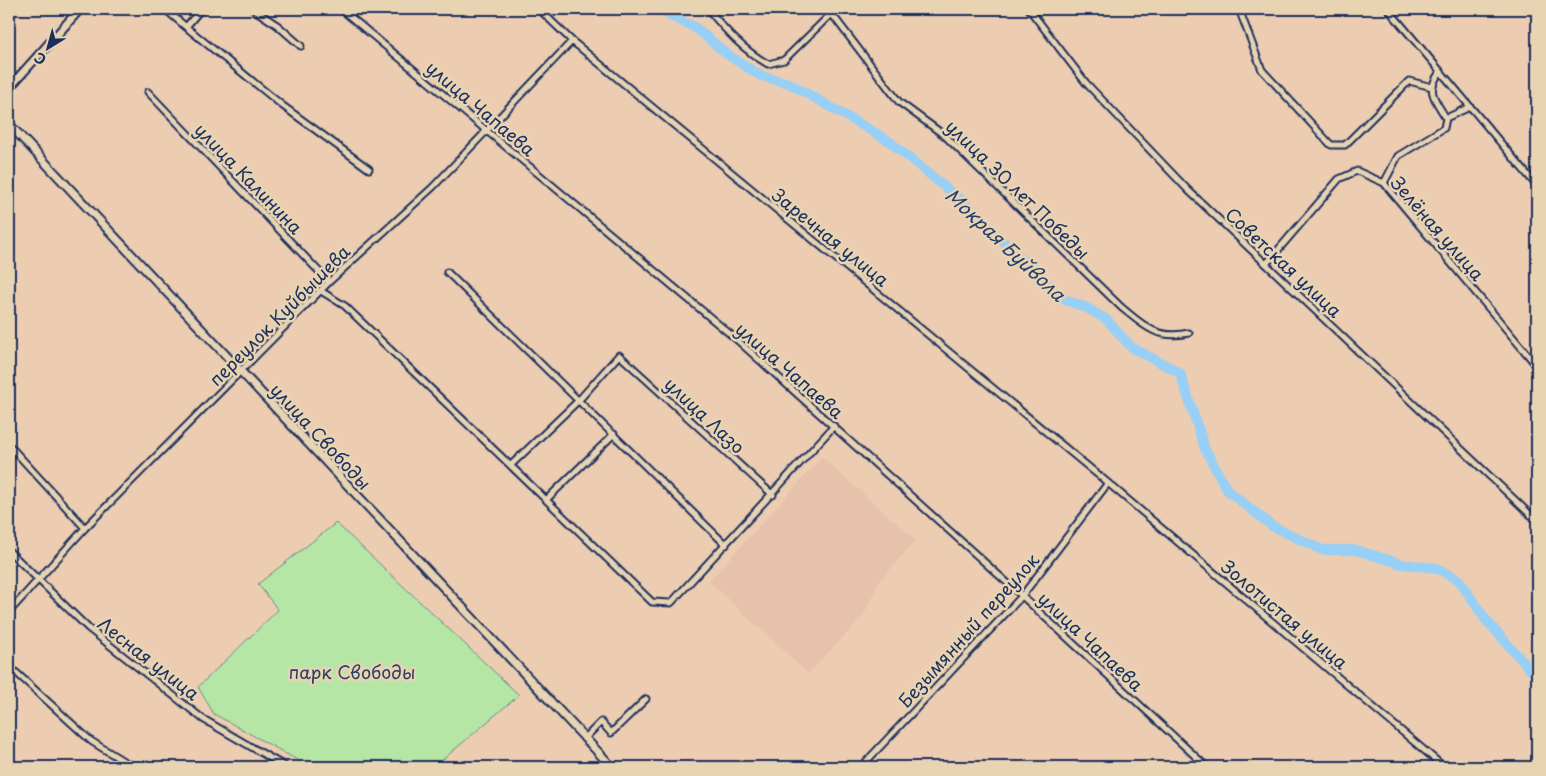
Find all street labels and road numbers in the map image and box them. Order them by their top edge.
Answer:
street label: улица Чапаева [420,54,542,162]
street label: улица 30 лет Победы [940,113,1096,265]
street label: улица Калинина [189,116,310,240]
street label: Зелёная улица [1385,170,1491,287]
street label: Заречная улица [767,181,896,293]
street label: Советская улица [1220,201,1349,324]
street label: переулок Куйбышева [202,238,356,392]
street label: улица Чапаева [730,315,851,425]
street label: улица Лазо [659,370,751,460]
street label: улица Свободы [264,377,378,495]
street label: Безымянный переулок [891,547,1045,713]
street label: Золотистая улица [1216,553,1355,676]
street label: улица Чапаева [1032,585,1150,698]
street label: Лесная улица [92,610,206,707]

